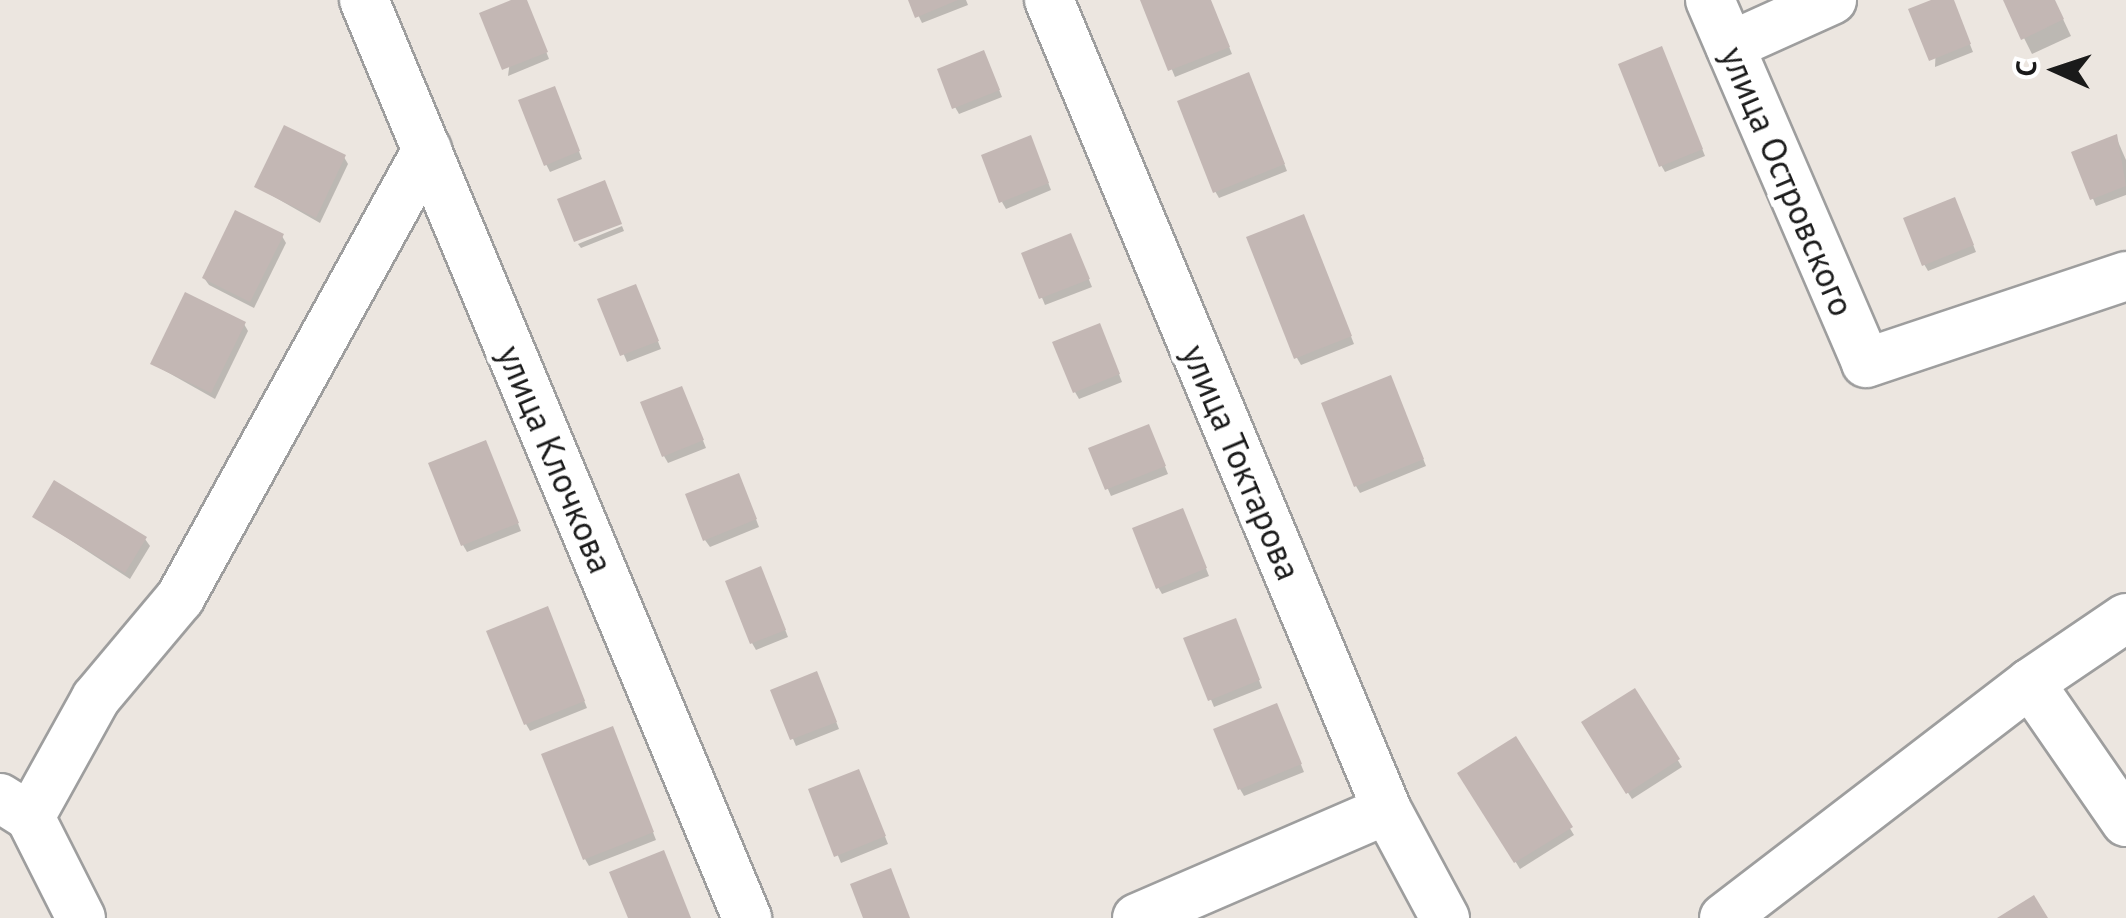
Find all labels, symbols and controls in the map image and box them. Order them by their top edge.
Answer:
north arrow [2006,20,2106,120]
street label: улица Островского [1712,40,1864,322]
text: С [2007,60,2044,77]
street label: улица Токтарова [1173,338,1311,586]
street label: улица Клочкова [489,339,623,579]

